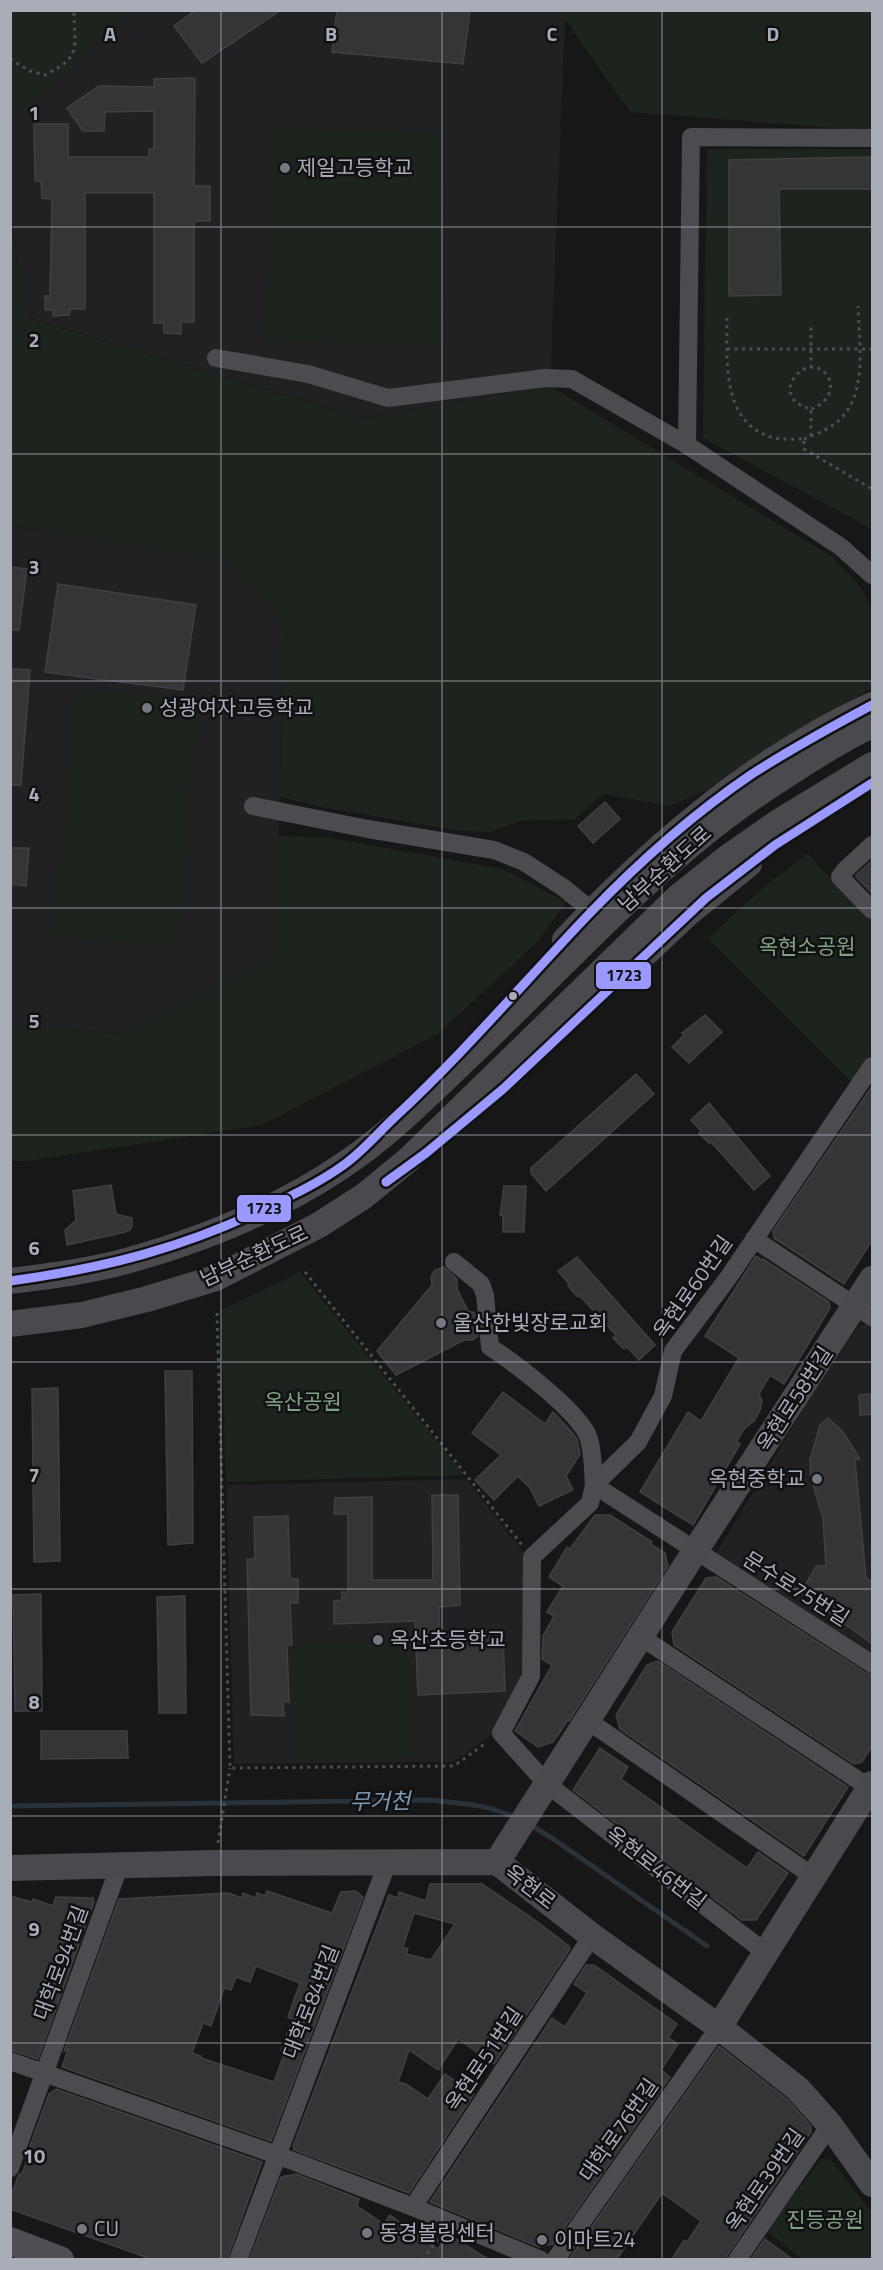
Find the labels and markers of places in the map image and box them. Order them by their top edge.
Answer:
place label: 제일고등학교 [297,151,413,183]
marker: 제일고등학교 [278,161,292,175]
place label: 성광여자고등학교 [159,691,314,723]
marker: 성광여자고등학교 [140,701,154,715]
unlabelled marker [507,990,519,1002]
place label: 울산한빛장로교회 [453,1306,608,1338]
marker: 울산한빛장로교회 [434,1316,448,1330]
place label: 옥현중학교 [708,1462,805,1494]
marker: 옥현중학교 [810,1472,824,1486]
place label: 옥산초등학교 [390,1623,506,1655]
marker: 옥산초등학교 [371,1633,385,1647]
place label: CU [94,2212,119,2244]
place label: 동경볼링센터 [379,2216,495,2248]
marker: CU [75,2222,89,2236]
place label: 이마트24 [554,2223,635,2255]
marker: 동경볼링센터 [360,2226,374,2240]
marker: 이마트24 [535,2233,549,2247]

